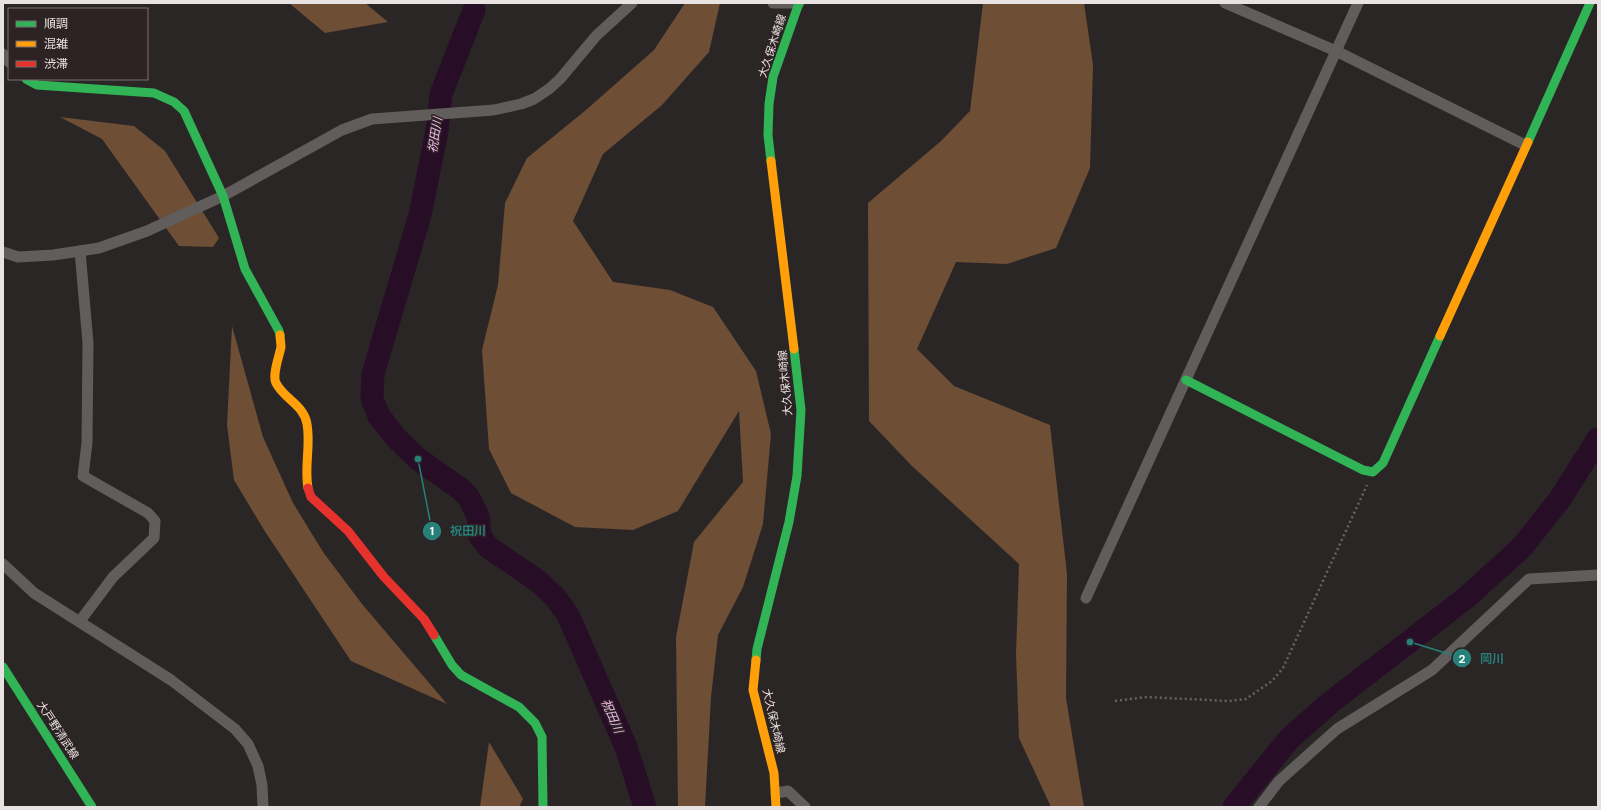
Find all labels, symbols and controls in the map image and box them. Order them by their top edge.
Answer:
legend [8,8,148,80]
street label: 大久保木崎線 [755,12,789,80]
text: 順調 [44,16,68,32]
text: 混雑 [44,36,68,52]
text: 渋滞 [44,56,68,72]
water label: 祝田川 [424,114,446,154]
street label: 大久保木崎線 [775,350,795,416]
callout: 祝田川 [422,519,494,543]
text: 1 [430,523,434,539]
text: 祝田川 [450,523,486,539]
callout: 岡川 [1452,646,1512,670]
text: 2 [1459,651,1466,667]
text: 岡川 [1480,651,1504,667]
street label: 大久保木崎線 [760,687,788,755]
water label: 祝田川 [598,696,627,738]
street label: 大戸野清武線 [34,699,82,761]

